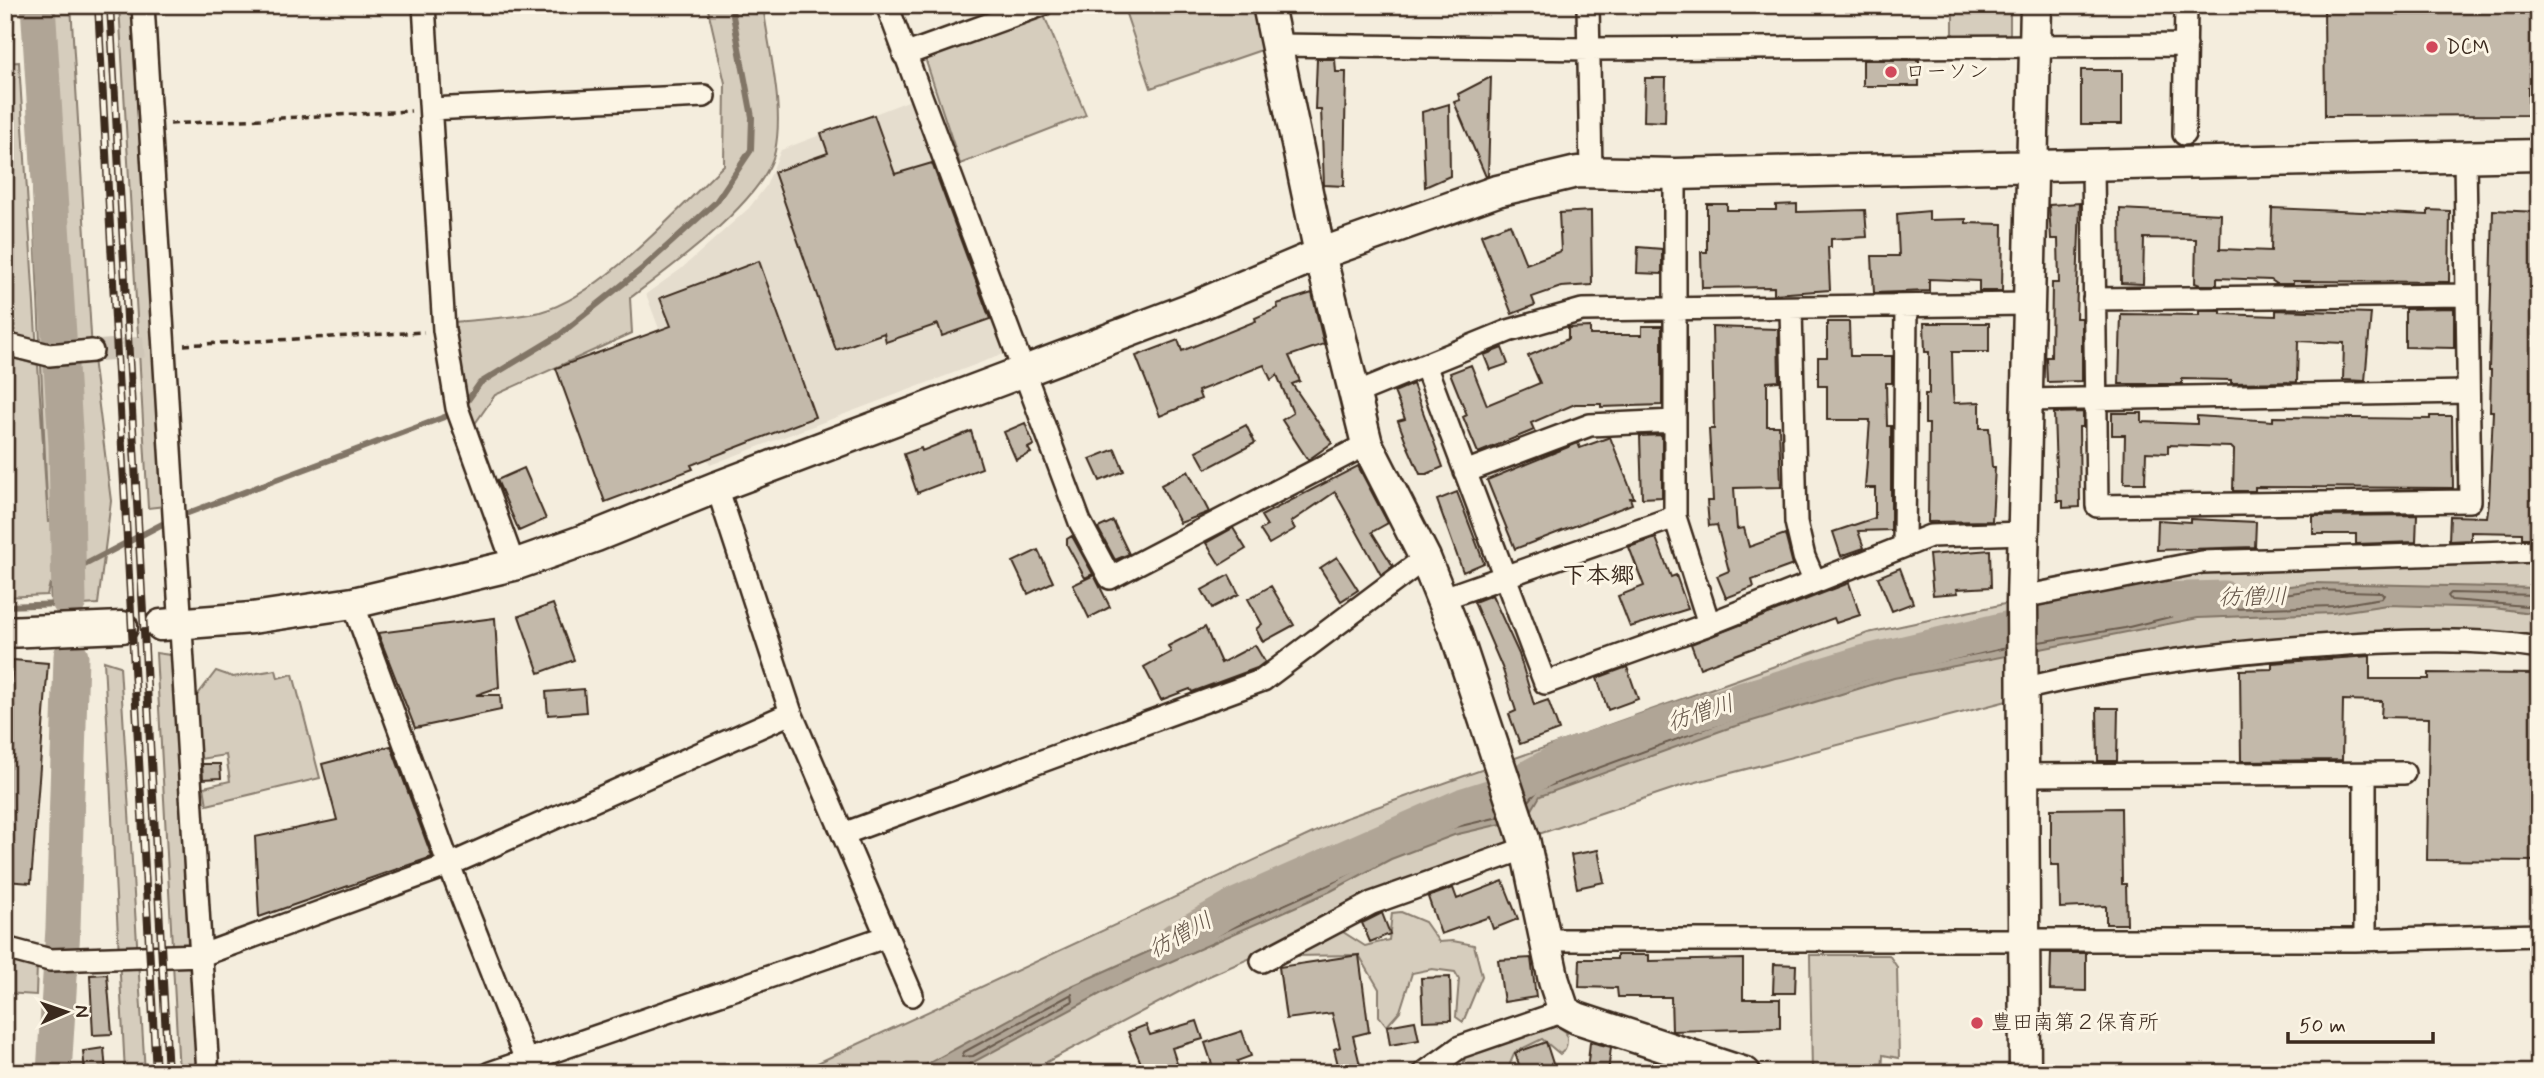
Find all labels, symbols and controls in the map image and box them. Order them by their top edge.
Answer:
place label: DCM [2446,33,2490,61]
marker: DCM [2424,39,2440,55]
place label: ローソン [1905,58,1989,86]
marker: ローソン [1883,64,1899,80]
district label: 下本郷 [1562,561,1634,592]
water label: 彷僧川 [2218,582,2288,614]
water label: 彷僧川 [1664,689,1738,739]
water label: 彷僧川 [1144,906,1218,966]
north arrow [32,976,102,1046]
scale bar [2288,1001,2434,1045]
text: N [69,1005,94,1018]
place label: 豊田南第２保育所 [1991,1009,2159,1037]
text: 50 m [2299,1012,2346,1040]
marker: 豊田南第２保育所 [1969,1015,1985,1031]

